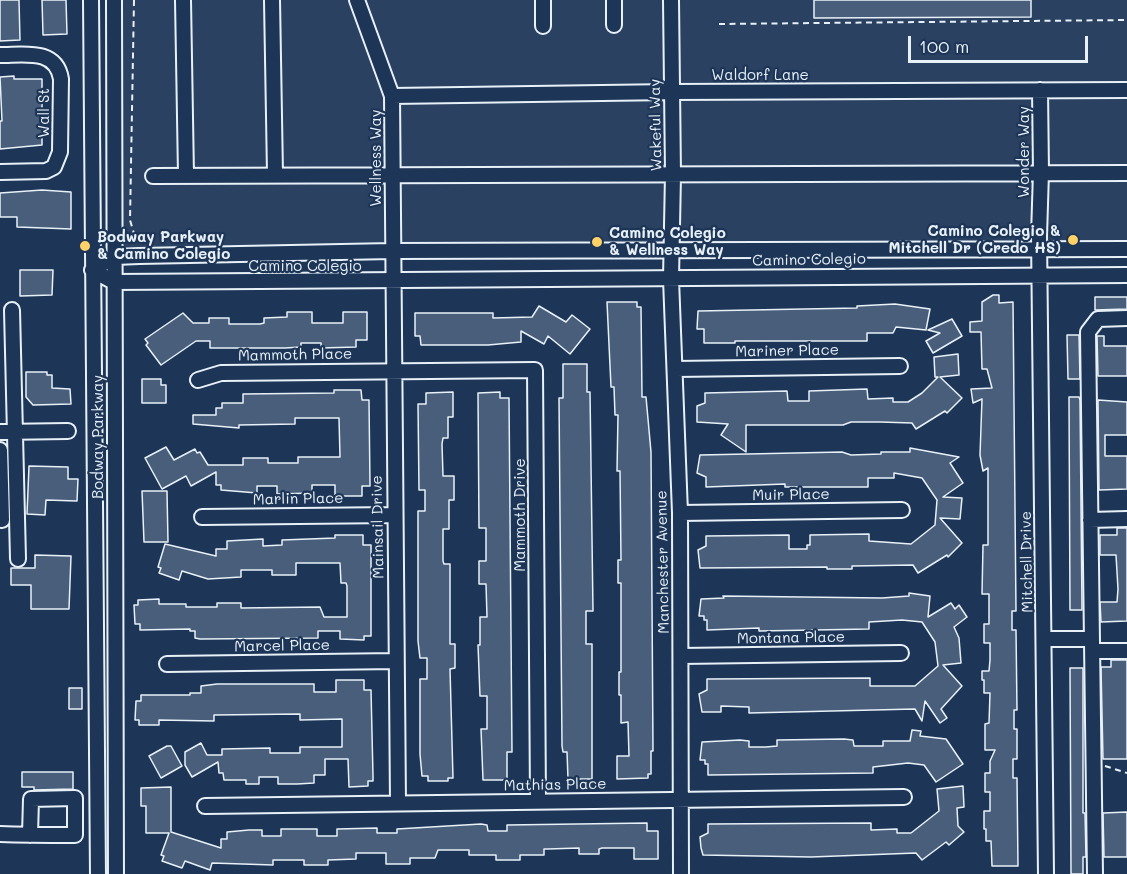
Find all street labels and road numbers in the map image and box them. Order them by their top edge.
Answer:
street label: Waldorf Lane [711,66,809,84]
street label: Wakeful Way [646,78,666,172]
street label: Wall St [35,88,53,138]
street label: Wonder Way [1015,106,1033,198]
street label: Wellness Way [367,109,385,207]
street label: Camino Colegio [752,250,866,270]
street label: Camino Colegio [248,257,362,275]
street label: Mariner Place [735,341,839,361]
street label: Mammoth Place [238,345,352,365]
street label: Bodway Parkway [89,375,107,499]
street label: Mammoth Drive [511,458,529,572]
street label: Mainsail Drive [368,475,388,579]
street label: Muir Place [752,485,830,505]
street label: Marlin Place [253,489,343,509]
street label: Manchester Avenue [653,490,673,634]
street label: Mitchell Drive [1017,511,1037,613]
street label: Montana Place [737,628,845,648]
street label: Marcel Place [234,636,330,656]
street label: Mathias Place [503,775,607,795]

